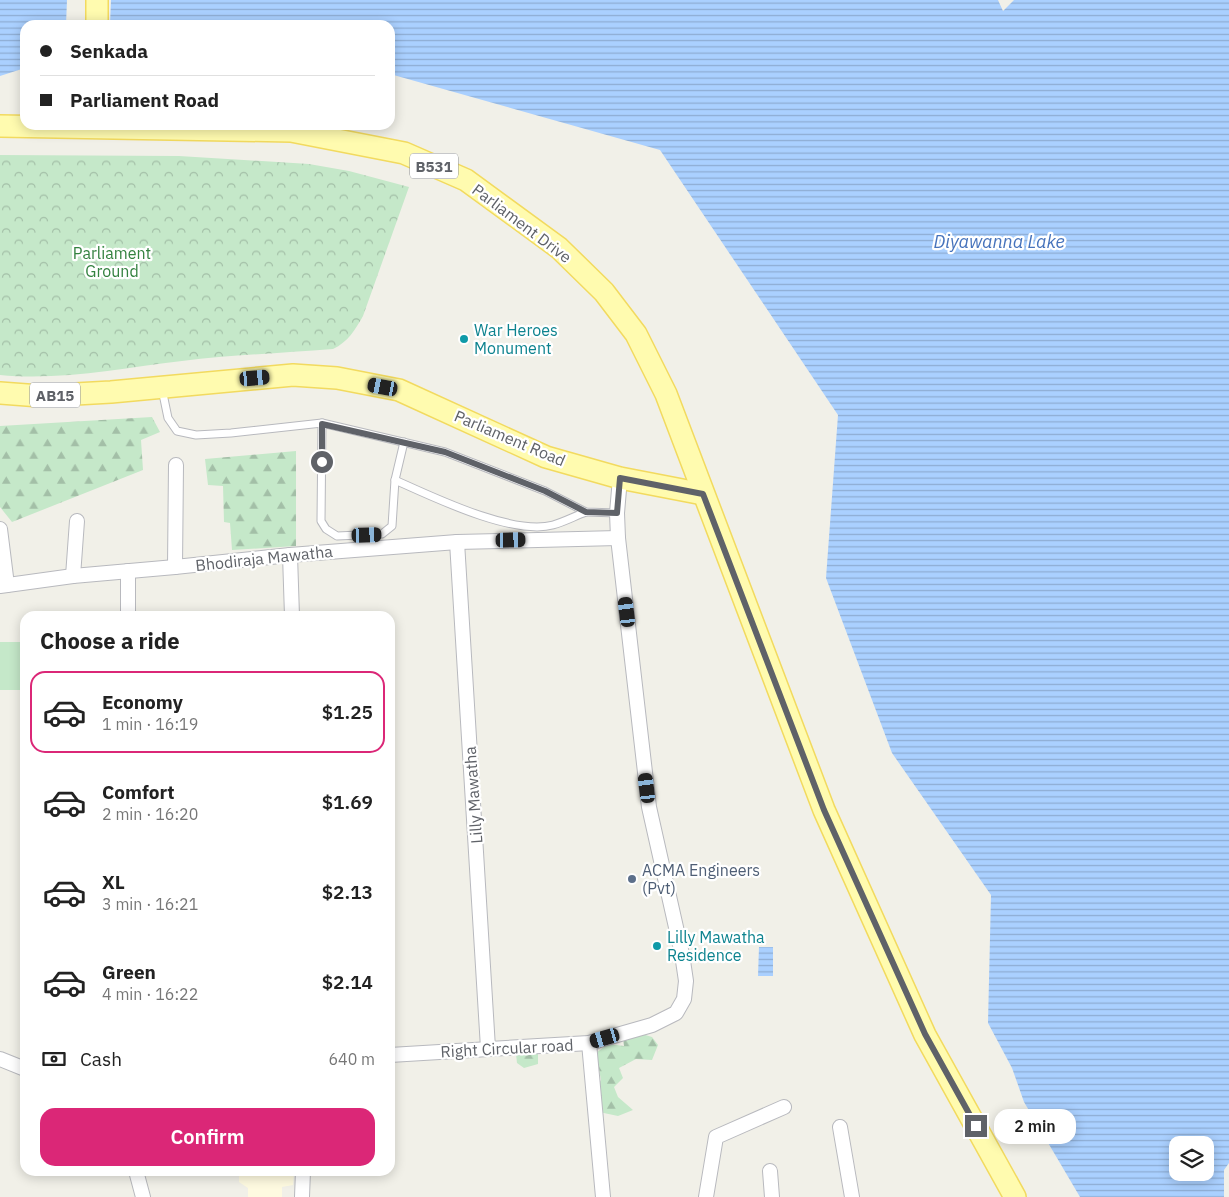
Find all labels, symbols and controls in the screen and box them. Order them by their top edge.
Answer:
text: Senkada [70,39,148,63]
text: Parliament Road [70,88,219,112]
road number: B531 [410,154,458,178]
street label: Parliament Drive [468,179,576,267]
water label: Diyawanna Lake [933,230,1065,253]
park label: Parliament Ground [73,243,151,281]
place label: War Heroes Monument [474,320,558,358]
marker: War Heroes Monument [458,333,470,345]
car [239,369,270,387]
car [366,377,399,397]
road number: AB15 [30,382,80,408]
street label: Parliament Road [451,406,569,470]
route start [311,451,333,473]
car [351,527,382,543]
car [495,532,526,548]
street label: Bhodiraja Mawatha [194,541,334,575]
car [617,596,636,628]
text: Choose a ride [40,626,180,655]
icon: car [42,690,87,735]
text: Economy [102,690,183,714]
text: $1.25 [322,700,373,724]
text: 1 min · 16:19 [102,714,198,734]
street label: Lilly Mawatha [460,745,486,844]
car [637,772,656,804]
icon: car [42,780,87,825]
text: Comfort [102,780,175,804]
text: $1.69 [322,790,373,814]
text: 2 min · 16:20 [102,804,198,824]
place label: ACMA Engineers (Pvt) [642,860,760,898]
icon: car [42,870,87,915]
text: XL [102,870,125,894]
marker: ACMA Engineers (Pvt) [626,873,638,885]
text: $2.13 [322,880,373,904]
text: 3 min · 16:21 [102,894,198,914]
place label: Lilly Mawatha Residence [667,927,765,965]
marker: Lilly Mawatha Residence [651,940,663,952]
icon: car [42,960,87,1005]
text: Green [102,960,156,984]
text: $2.14 [322,970,373,994]
text: 4 min · 16:22 [102,984,198,1004]
car [588,1027,621,1049]
street label: Right Circular road [440,1035,574,1061]
icon: cash [40,1045,68,1073]
text: Cash [80,1047,122,1071]
text: 640 m [328,1049,375,1069]
button: Confirm [40,1108,375,1166]
callout: 2 min [994,1108,1076,1144]
route end [965,1115,987,1137]
text: 2 min [1014,1116,1056,1136]
map controls [1169,1136,1214,1181]
button: layers [1169,1136,1214,1181]

